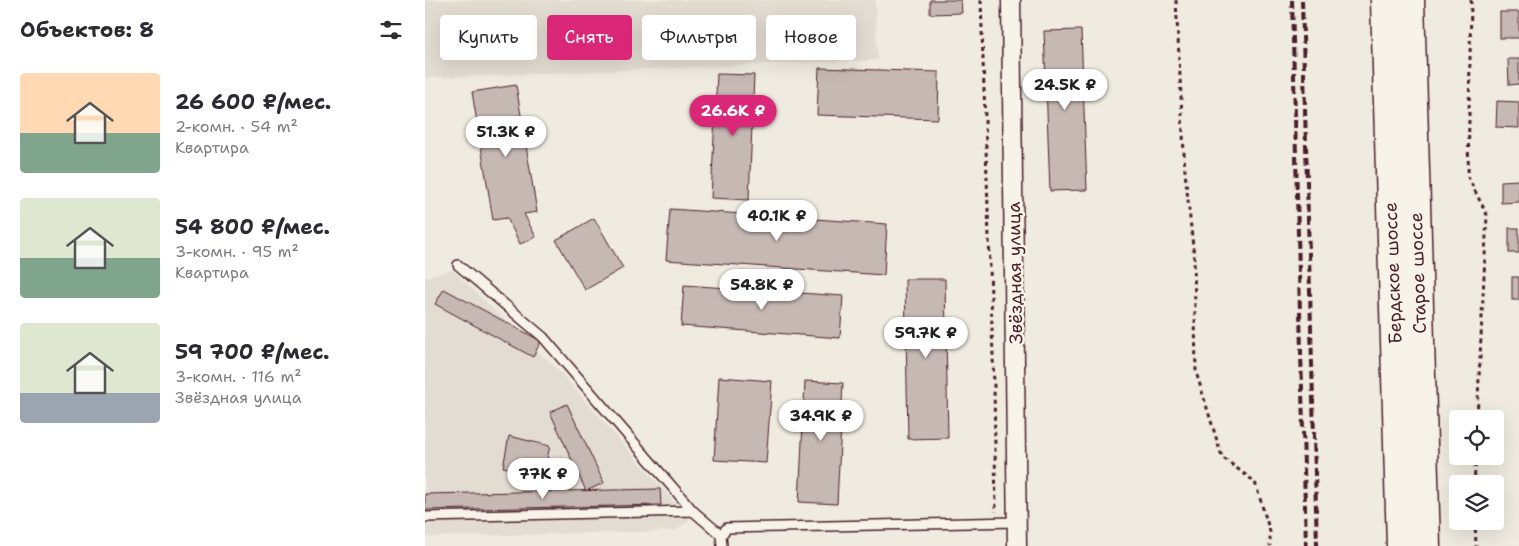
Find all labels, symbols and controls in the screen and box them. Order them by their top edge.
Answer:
chip: Купить [440,15,537,60]
chip: Снять [547,15,632,60]
chip: Фильтры [642,15,756,60]
chip: Новое [766,15,856,60]
text: Объектов: 8 [20,16,154,44]
icon: filters [377,16,405,44]
pin: 24.5K ₽ [1019,68,1111,111]
text: 24.5K ₽ [1033,74,1097,95]
text: 26 600 ₽/мес. [175,88,331,116]
icon: home [60,93,120,153]
pin: 26.6K ₽ [687,94,779,137]
text: 26.6K ₽ [701,100,765,121]
text: 2-комн. · 54 m² [175,116,298,137]
pin: 51.3K ₽ [460,116,552,158]
text: 51.3K ₽ [476,121,536,142]
text: Квартира [175,137,249,158]
pin: 40.1K ₽ [731,200,823,242]
street label: Звёздная улица [1002,202,1028,344]
street label: Бердское шоссе [1379,202,1407,344]
text: 40.1K ₽ [747,205,807,226]
street label: Старое шоссе [1404,212,1432,334]
text: 54 800 ₽/мес. [175,213,330,241]
icon: home [60,218,120,278]
text: 3-комн. · 95 m² [175,241,299,262]
text: Квартира [175,262,249,283]
pin: 54.8K ₽ [716,268,808,311]
text: 54.8K ₽ [730,274,794,295]
pin: 59.7K ₽ [880,316,972,359]
text: 59.7K ₽ [895,322,957,343]
text: 59 700 ₽/мес. [175,338,330,366]
icon: home [60,343,120,403]
text: 3-комн. · 116 m² [175,366,302,387]
text: Звёздная улица [175,387,302,408]
pin: 34.9K ₽ [775,400,867,442]
text: 34.9K ₽ [790,405,852,426]
map controls [1449,410,1504,530]
button: locate [1449,410,1504,465]
pin: 77K ₽ [508,458,578,500]
text: 77K ₽ [518,463,568,484]
button: layers [1449,475,1504,530]

